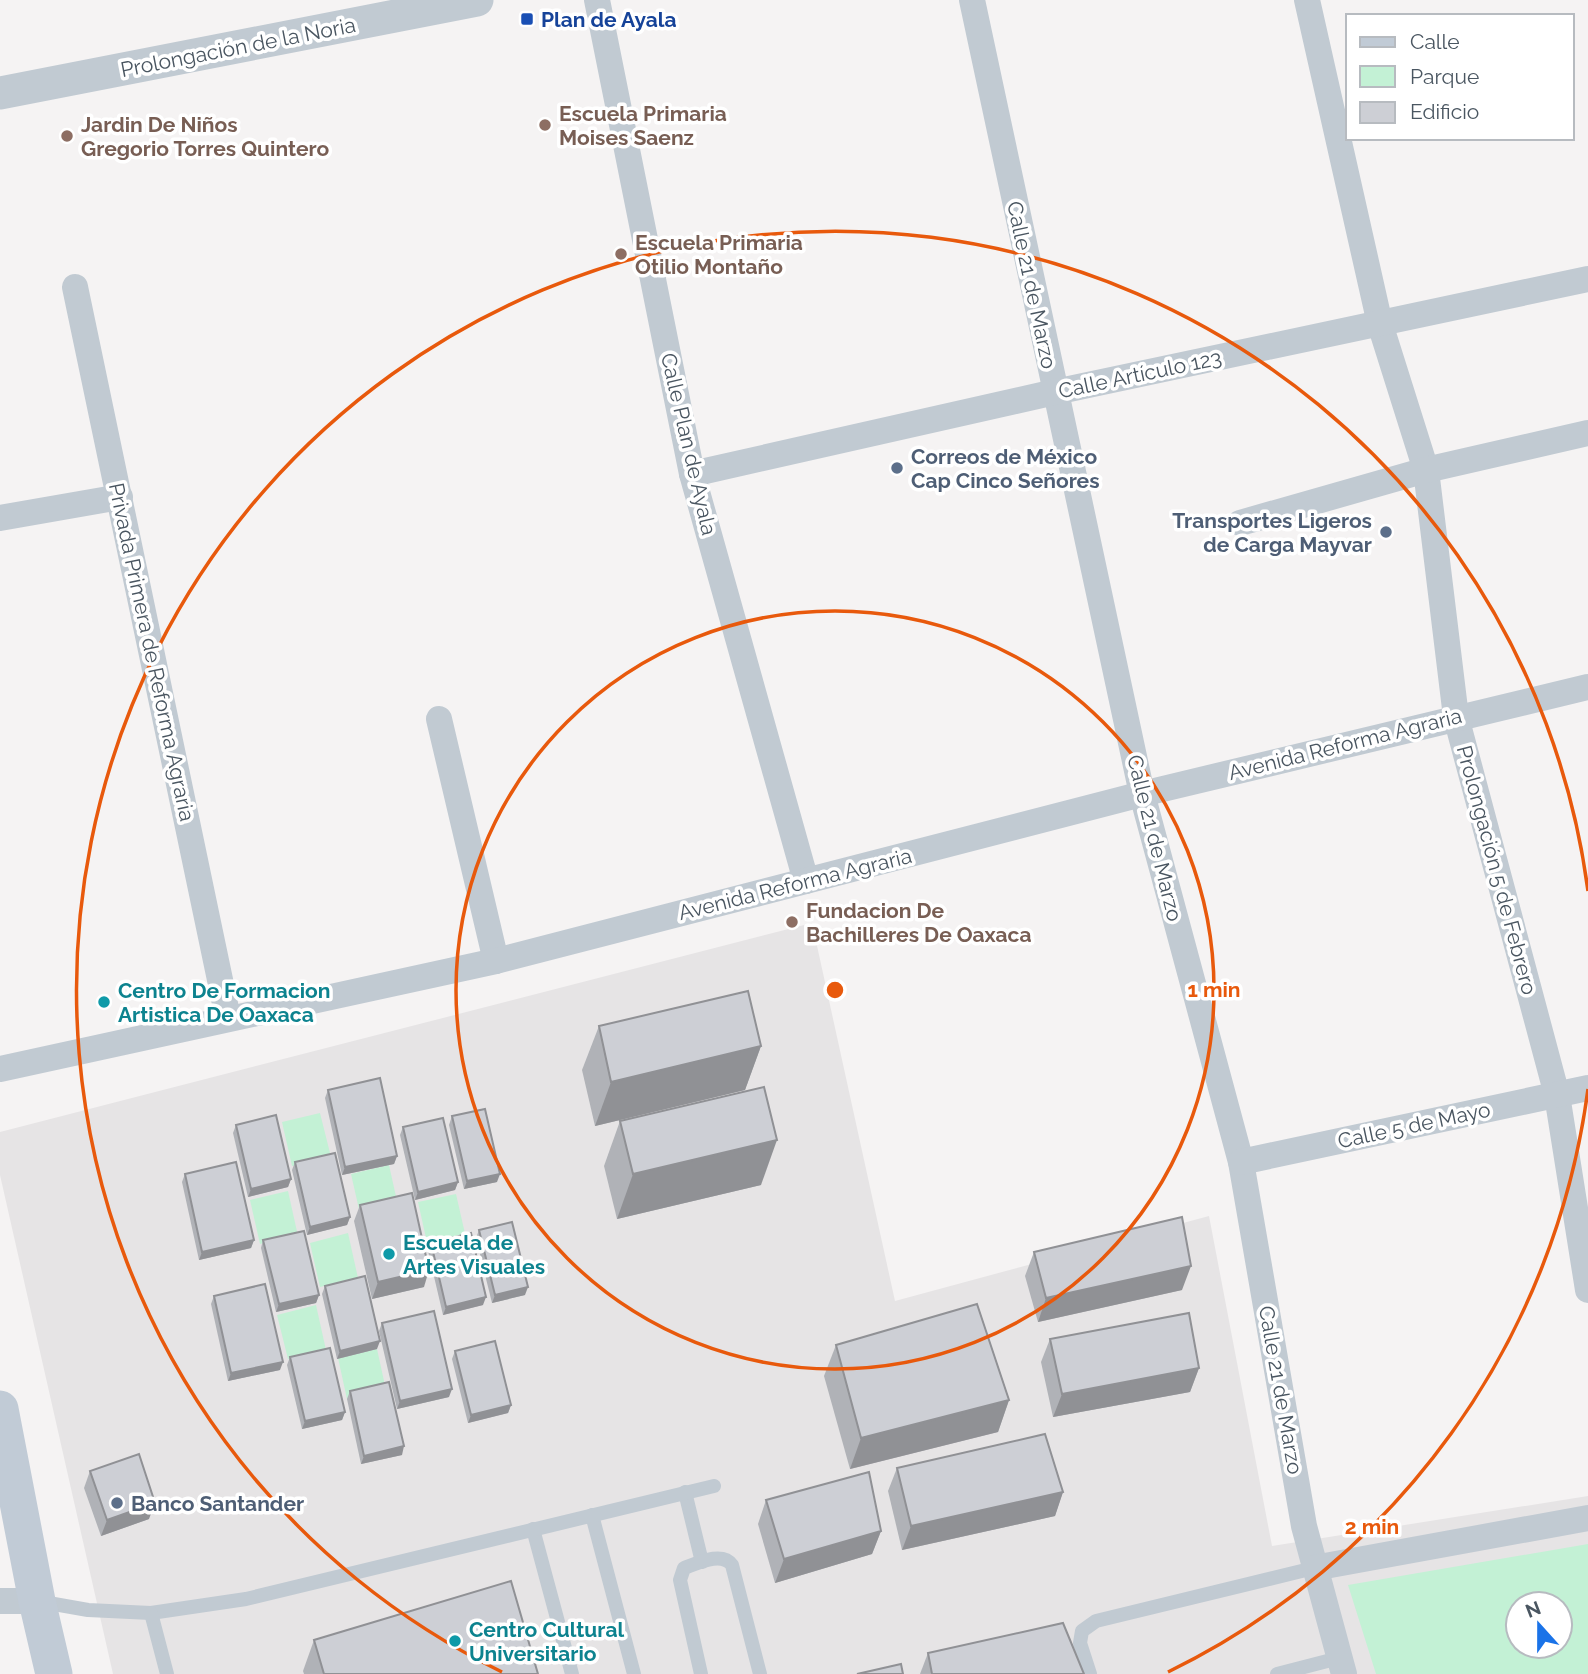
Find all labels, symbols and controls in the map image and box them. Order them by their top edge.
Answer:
place label: Plan de Ayala [541,7,676,32]
marker: Plan de Ayala [519,11,535,27]
street label: Prolongación de la Noria [118,12,358,82]
legend [1346,14,1574,140]
text: Calle [1410,29,1460,54]
text: Parque [1410,64,1479,89]
text: Edificio [1410,99,1479,124]
place label: Escuela Primaria Moises Saenz [559,101,727,150]
place label: Jardin De Niños Gregorio Torres Quintero [81,112,330,161]
marker: Escuela Primaria Moises Saenz [537,117,553,133]
marker: Jardin De Niños Gregorio Torres Quintero [59,128,75,144]
street label: Calle 21 de Marzo [1002,199,1062,371]
place label: Escuela Primaria Otilio Montaño [635,230,803,279]
marker: Escuela Primaria Otilio Montaño [613,246,629,262]
street label: Calle Artículo 123 [1056,344,1224,404]
street label: Calle Plan de Ayala [656,351,722,537]
place label: Correos de México Cap Cinco Señores [911,444,1100,493]
marker: Correos de México Cap Cinco Señores [889,460,905,476]
street label: Privada Primera de Reforma Agraria [104,481,200,823]
place label: Transportes Ligeros de Carga Mayvar [1172,508,1372,557]
marker: Transportes Ligeros de Carga Mayvar [1378,524,1394,540]
street label: Avenida Reforma Agraria [1226,703,1464,785]
street label: Prolongación 5 de Febrero [1452,743,1542,997]
street label: Calle 21 de Marzo [1122,752,1188,924]
street label: Avenida Reforma Agraria [676,843,914,925]
place label: Fundacion De Bachilleres De Oaxaca [806,898,1032,947]
marker: Fundacion De Bachilleres De Oaxaca [784,914,800,930]
text: 1 min [1187,977,1241,1002]
place label: Centro De Formacion Artistica De Oaxaca [118,978,331,1027]
centre of rings [823,978,847,1002]
marker: Centro De Formacion Artistica De Oaxaca [96,994,112,1010]
street label: Calle 5 de Mayo [1335,1097,1493,1153]
place label: Escuela de Artes Visuales [403,1230,545,1279]
marker: Escuela de Artes Visuales [381,1246,397,1262]
street label: Calle 21 de Marzo [1254,1304,1308,1476]
place label: Banco Santander [131,1491,304,1516]
marker: Banco Santander [109,1495,125,1511]
text: 2 min [1345,1514,1399,1539]
north arrow [1504,1590,1574,1660]
text: N [1522,1596,1544,1622]
place label: Centro Cultural Universitario [469,1617,624,1666]
marker: Centro Cultural Universitario [447,1633,463,1649]

